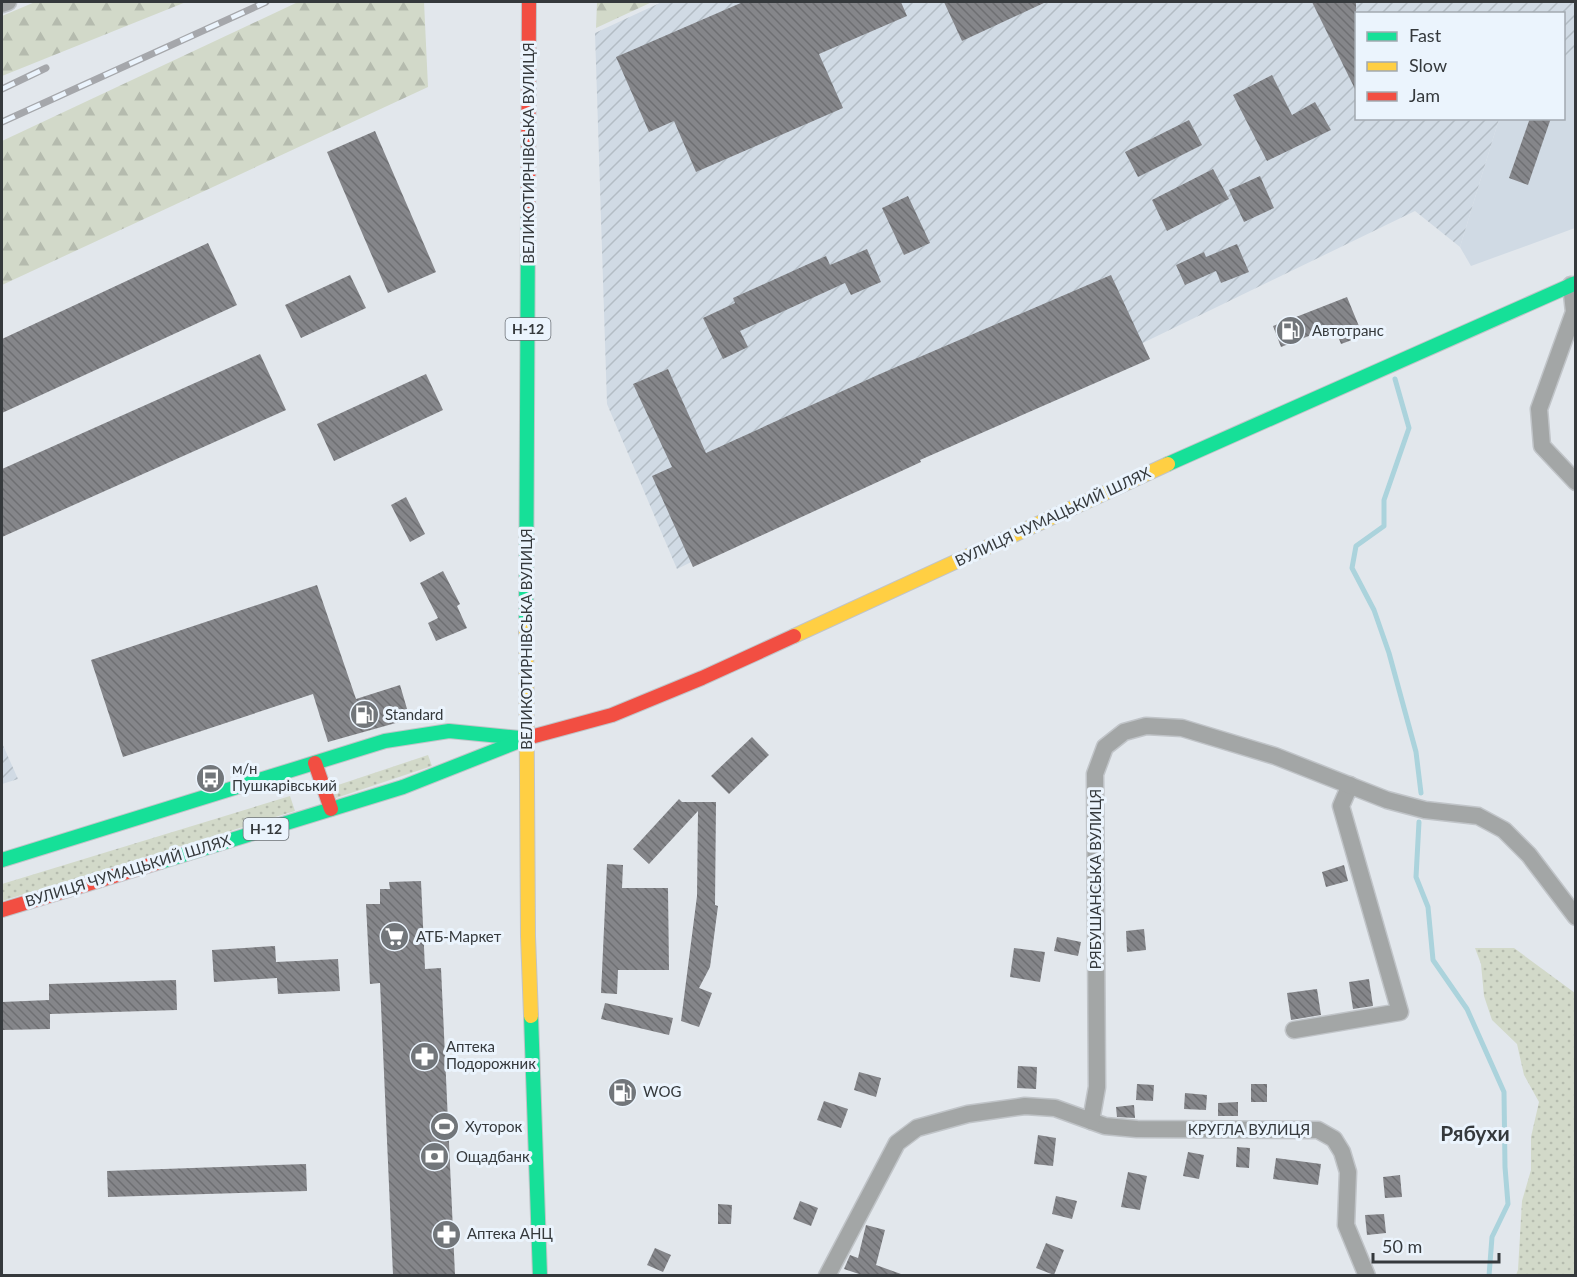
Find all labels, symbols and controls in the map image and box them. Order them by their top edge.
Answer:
legend [1355,12,1565,120]
text: Fast [1409,24,1442,46]
street label: ВЕЛИКОТИРНІВСЬКА ВУЛИЦЯ [519,42,537,264]
text: Slow [1409,54,1447,76]
text: Jam [1409,84,1440,106]
fuel station icon: Автотранс [1275,315,1307,347]
road number: Н-12 [506,318,550,340]
place label: Автотранс [1312,321,1384,339]
street label: ВУЛИЦЯ ЧУМАЦЬКИЙ ШЛЯХ [952,463,1153,569]
street label: ВЕЛИКОТИРНІВСЬКА ВУЛИЦЯ [517,528,535,750]
fuel station icon: Standard [348,699,380,731]
place label: Standard [385,705,443,723]
place label: м/н Пушкарівський [232,759,337,794]
bus stop icon: м/н Пушкарівський [195,762,227,794]
street label: РЯБУШАНСЬКА ВУЛИЦЯ [1086,789,1104,969]
road number: Н-12 [244,818,288,840]
street label: ВУЛИЦЯ ЧУМАЦЬКИЙ ШЛЯХ [23,830,233,910]
supermarket icon: АТБ-Маркет [379,921,411,953]
place label: АТБ-Маркет [416,927,502,945]
place label: Аптека Подорожник [446,1037,536,1072]
pharmacy icon: Аптека Подорожник [409,1040,441,1072]
fuel station icon: WOG [606,1076,638,1108]
place label: WOG [643,1082,681,1100]
sports icon: Хуторок [428,1111,460,1143]
place label: Хуторок [465,1117,522,1135]
street label: КРУГЛА ВУЛИЦЯ [1188,1120,1310,1138]
district label: Рябухи [1440,1120,1510,1145]
bank icon: Ощадбанк [419,1141,451,1173]
place label: Ощадбанк [456,1147,530,1165]
pharmacy icon: Аптека АНЦ [430,1218,462,1250]
place label: Аптека АНЦ [467,1224,553,1242]
scale bar [1373,1226,1499,1264]
text: 50 m [1382,1235,1422,1257]

